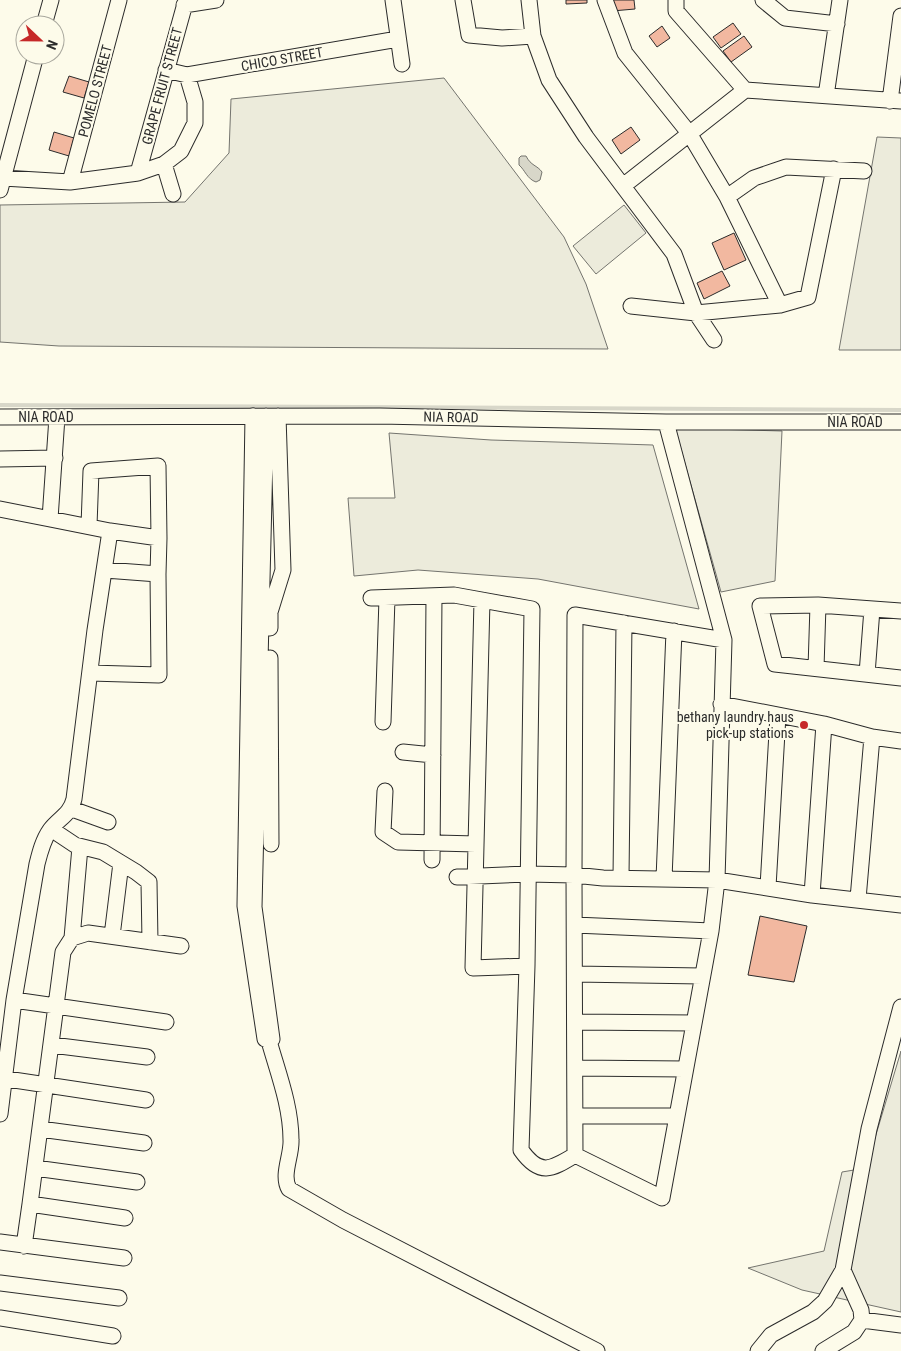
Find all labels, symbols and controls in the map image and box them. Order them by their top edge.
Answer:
north arrow [15,15,65,65]
street label: GRAPE FRUIT STREET [139,26,185,146]
text: N [43,38,61,52]
street label: POMELO STREET [75,43,115,139]
street label: CHICO STREET [240,44,324,74]
street label: NIA ROAD [18,409,74,425]
street label: NIA ROAD [423,409,479,425]
street label: NIA ROAD [827,414,883,430]
place label: bethany laundry haus pick-up stations [677,709,794,741]
marker: bethany laundry haus pick-up stations [798,719,810,731]

